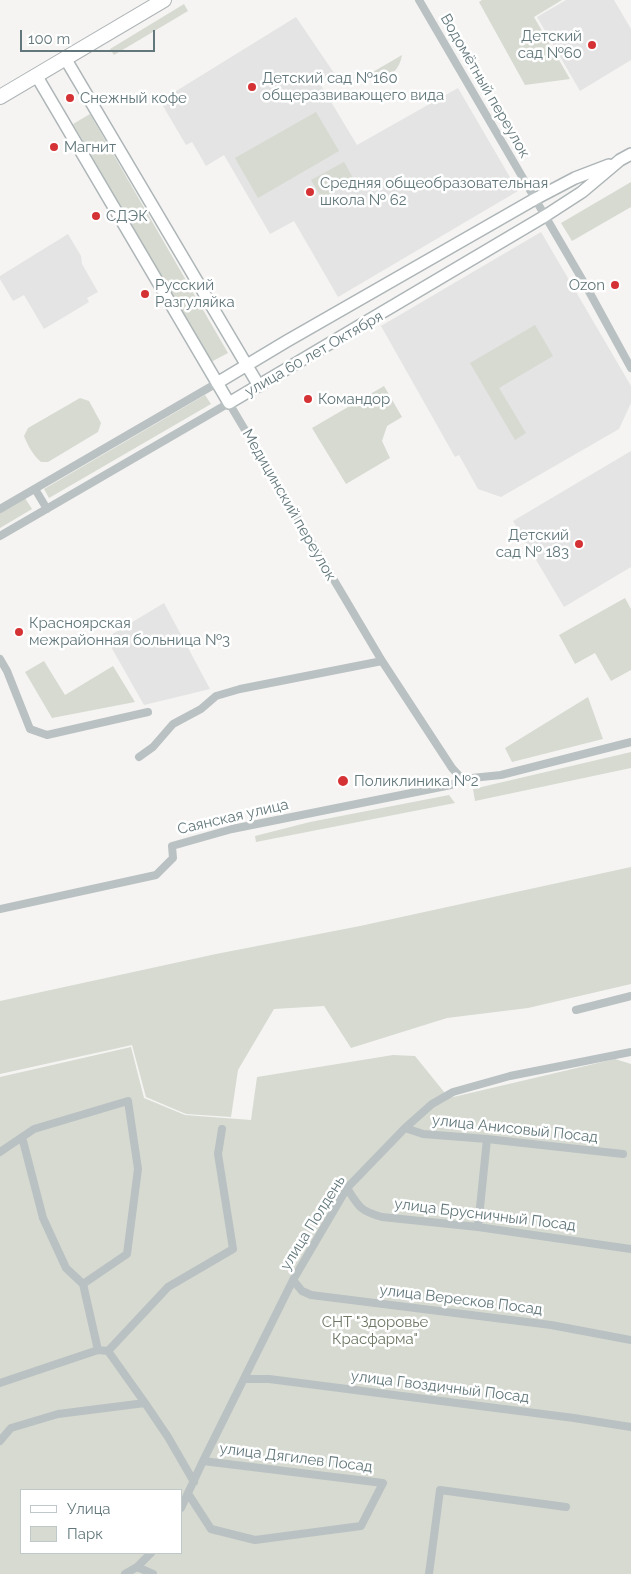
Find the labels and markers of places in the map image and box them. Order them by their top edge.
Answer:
place label: Детский сад №60 [518,27,582,62]
marker: Детский сад №60 [586,39,598,51]
place label: Детский сад №160 общеразвивающего вида [262,69,444,104]
marker: Детский сад №160 общеразвивающего вида [246,81,258,93]
place label: Снежный кофе [80,89,187,107]
marker: Снежный кофе [64,92,76,104]
place label: Магнит [64,138,116,156]
marker: Магнит [48,141,60,153]
place label: Средняя общеобразовательная школа № 62 [320,174,548,209]
marker: Средняя общеобразовательная школа № 62 [304,186,316,198]
place label: СДЭК [106,207,148,225]
marker: СДЭК [90,210,102,222]
place label: Русский Разгуляйка [155,276,235,311]
place label: Ozon [569,276,605,294]
marker: Ozon [609,279,621,291]
marker: Русский Разгуляйка [139,288,151,300]
place label: Командор [318,390,390,408]
marker: Командор [302,393,314,405]
place label: Детский сад № 183 [496,526,569,561]
marker: Детский сад № 183 [573,538,585,550]
place label: Красноярская межрайонная больница №3 [29,614,230,649]
marker: Красноярская межрайонная больница №3 [13,626,25,638]
place label: Поликлиника №2 [354,772,479,790]
marker: Поликлиника №2 [336,774,350,788]

